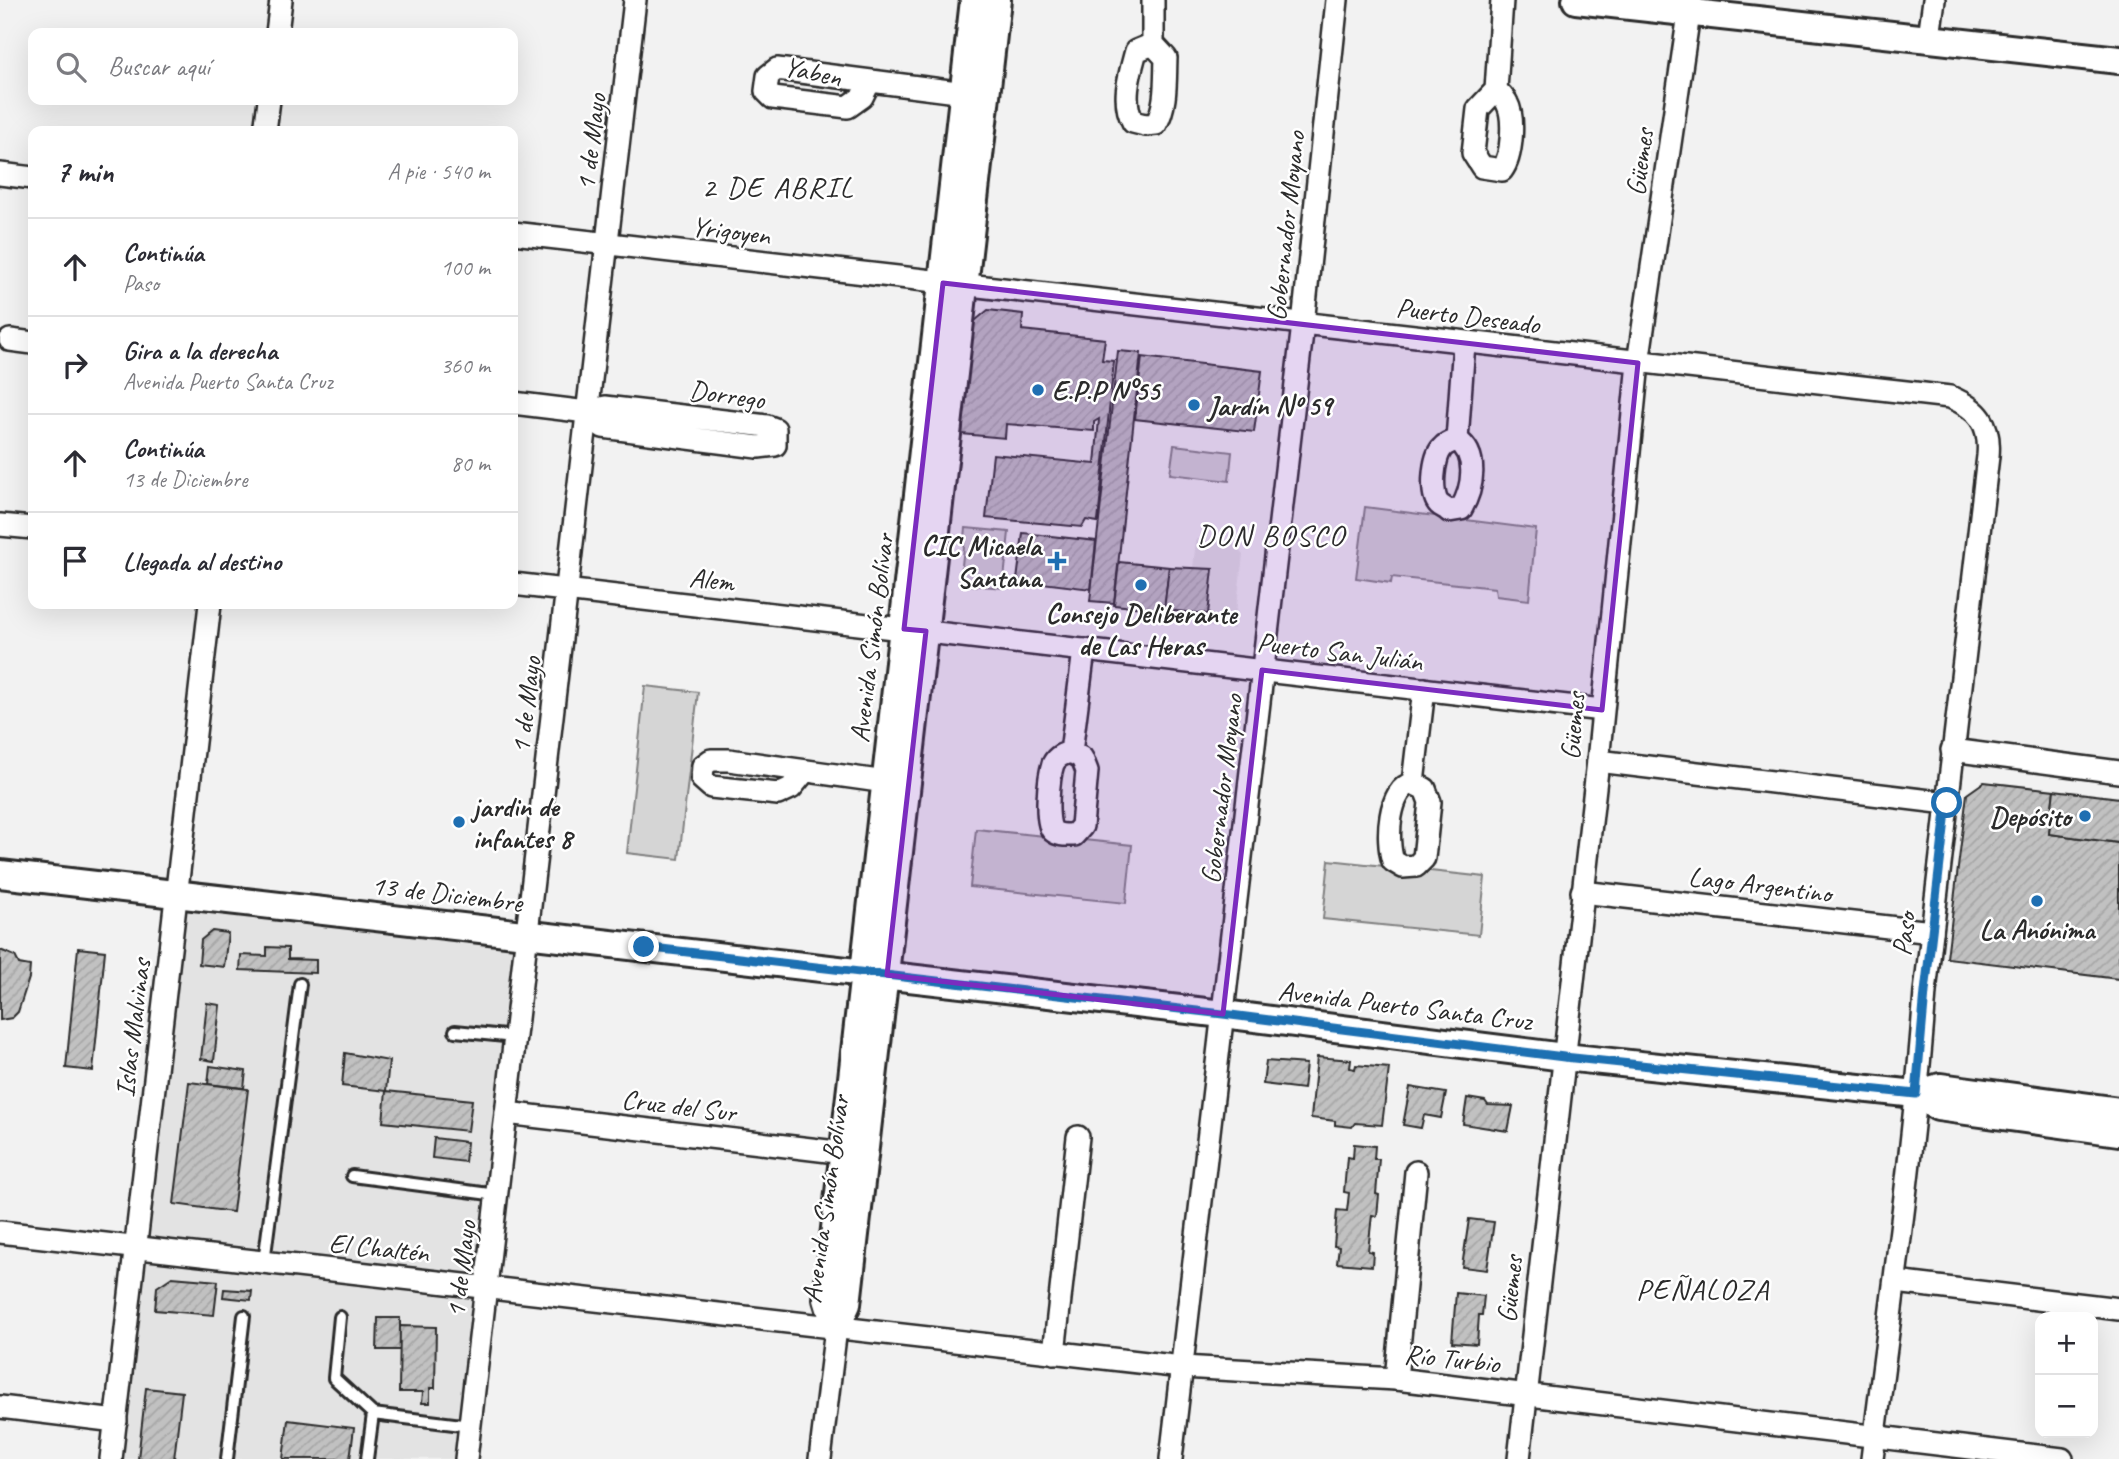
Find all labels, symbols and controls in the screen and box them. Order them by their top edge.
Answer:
search box [28,28,518,105]
icon: search [52,48,90,86]
street label: Yaben [781,48,845,95]
text: Buscar aquí [108,50,210,83]
street label: 1 de Mayo [567,90,614,192]
street label: Güemes [1617,124,1662,198]
street label: Gobernador Moyano [1258,128,1313,322]
text: 7 min [56,153,113,191]
text: A pie · 540 m [387,157,490,186]
district label: 2 DE ABRIL [702,168,854,206]
street label: Yrigoyen [690,208,774,253]
text: Continúa [123,236,204,269]
icon: ahead [56,248,94,286]
text: 100 m [441,253,490,282]
text: Paso [123,269,159,298]
street label: Puerto Deseado [1394,289,1544,342]
text: Gira a la derecha [123,334,277,367]
icon: right [56,346,94,384]
text: 360 m [441,351,490,380]
text: Avenida Puerto Santa Cruz [123,367,333,396]
street label: Dorrego [687,372,769,417]
place label: E.P.P N°55 [1052,373,1162,408]
marker: E.P.P N°55 [1030,382,1046,398]
place label: Jardín Nº 59 [1206,388,1335,423]
marker: Jardín Nº 59 [1186,397,1202,413]
text: Continúa [123,432,204,465]
icon: ahead [56,444,94,482]
text: 80 m [451,449,490,478]
text: 13 de Diciembre [123,465,247,494]
district label: DON BOSCO [1196,516,1347,554]
place label: CIC Micaela Santana [921,528,1044,595]
street label: Avenida Simón Bolívar [841,530,902,744]
icon: arrive [56,542,94,580]
text: Llegada al destino [123,545,281,578]
marker: CIC Micaela Santana [1047,551,1067,571]
street label: Alem [687,559,738,600]
marker: Consejo Deliberante de Las Heras [1133,577,1149,593]
place label: Consejo Deliberante de Las Heras [1045,596,1239,663]
street label: Puerto San Julián [1255,624,1426,679]
street label: 1 de Mayo [502,653,549,755]
street label: Güemes [1552,688,1593,761]
street label: Gobernador Moyano [1193,690,1251,886]
route start [1931,787,1962,818]
place label: jardin de infantes 8 [470,789,575,856]
place label: Depósito [1990,799,2074,834]
marker: Depósito [2077,808,2093,824]
marker: jardin de infantes 8 [451,814,467,830]
street label: Lago Argentino [1687,858,1836,911]
street label: 13 de Diciembre [370,867,526,920]
marker: La Anónima [2029,893,2045,909]
street label: Paso [1883,907,1924,958]
place label: La Anónima [1980,912,2097,947]
route end [628,931,659,962]
street label: Islas Malvinas [107,955,159,1099]
street label: Avenida Puerto Santa Cruz [1276,973,1536,1039]
street label: Cruz del Sur [620,1081,740,1130]
street label: Avenida Simón Bolívar [794,1091,858,1305]
street label: 1 de Mayo [437,1217,484,1319]
street label: El Chaltén [327,1225,432,1270]
street label: Güemes [1489,1251,1531,1324]
district label: PEÑALOZA [1636,1270,1770,1308]
map controls [2035,1312,2098,1438]
button: + [2035,1312,2098,1375]
street label: Río Turbio [1403,1336,1503,1381]
button: − [2035,1375,2098,1438]

